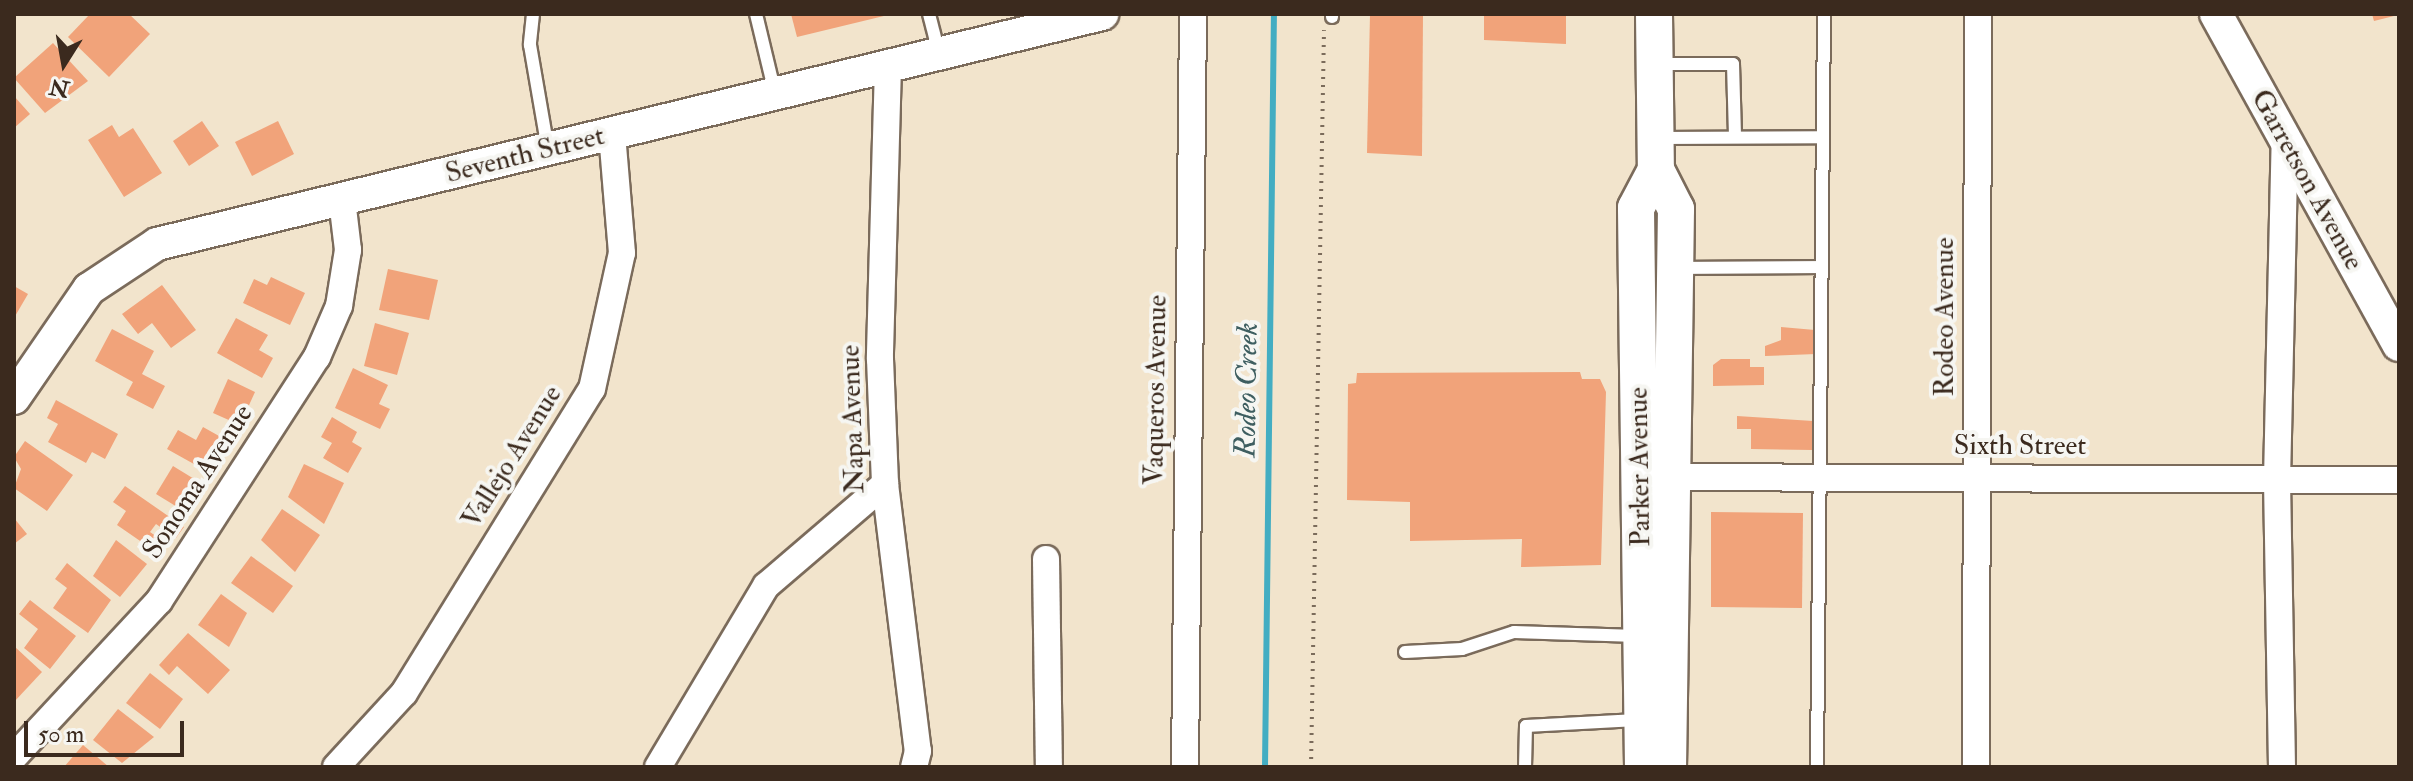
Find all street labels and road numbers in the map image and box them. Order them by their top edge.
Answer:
street label: Garretson Avenue [2244,84,2370,276]
street label: Seventh Street [442,119,608,191]
street label: Rodeo Avenue [1928,237,1962,397]
street label: Vaqueros Avenue [1138,295,1174,485]
street label: Napa Avenue [834,344,872,494]
street label: Vallejo Avenue [455,379,569,535]
street label: Parker Avenue [1622,387,1658,547]
street label: Sonoma Avenue [136,399,260,565]
street label: Sixth Street [1954,429,2086,463]

